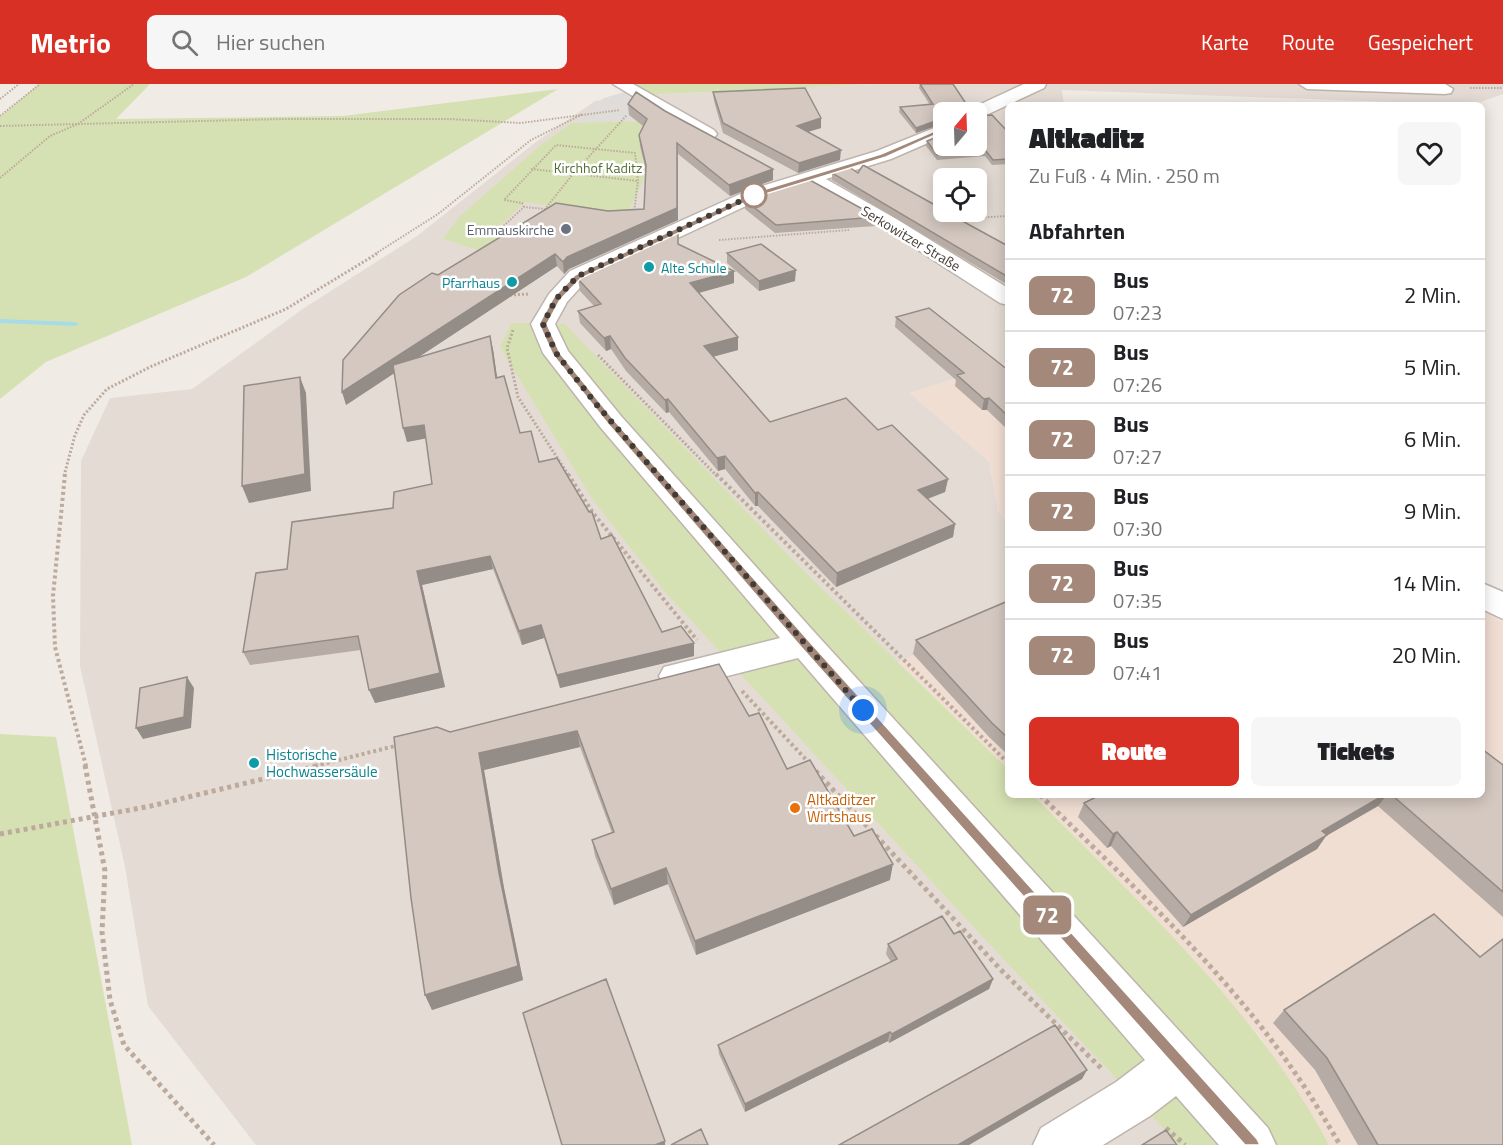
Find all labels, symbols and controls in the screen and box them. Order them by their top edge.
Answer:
search box [147,15,567,69]
text: Metrio [30,21,111,64]
text: Hier suchen [216,25,325,59]
icon: search [168,26,201,59]
text: Karte [1201,26,1249,58]
text: Route [1282,26,1335,58]
text: Gespeichert [1368,26,1473,58]
north arrow [933,102,987,156]
map controls [933,102,987,222]
text: Altkaditz [1029,116,1144,159]
button: heart [1398,122,1461,185]
park label: Kirchhof Kaditz [554,157,642,178]
text: Zu Fuß · 4 Min. · 250 m [1029,160,1220,191]
button: locate [933,168,987,222]
unlabelled marker [741,182,767,208]
street label: Serkowitzer Straße [857,200,965,276]
text: Abfahrten [1029,214,1125,248]
place label: Emmauskirche [467,219,554,240]
marker: Emmauskirche [559,222,573,236]
place label: Alte Schule [661,257,727,278]
marker: Alte Schule [642,260,656,274]
text: Bus [1113,263,1149,297]
place label: Pfarrhaus [442,272,500,293]
marker: Pfarrhaus [505,275,519,289]
text: 2 Min. [1404,278,1461,312]
text: 72 [1050,279,1074,311]
text: 07:23 [1113,297,1162,328]
text: Bus [1113,335,1149,369]
text: 5 Min. [1404,350,1461,384]
text: 72 [1050,351,1074,383]
text: 07:26 [1113,369,1162,400]
text: Bus [1113,407,1149,441]
text: 6 Min. [1404,422,1461,456]
text: 72 [1050,423,1074,455]
text: 07:27 [1113,441,1162,472]
text: Bus [1113,479,1149,513]
text: 9 Min. [1404,494,1461,528]
text: 72 [1050,495,1074,527]
text: 07:30 [1113,513,1162,544]
text: Bus [1113,551,1149,585]
text: 14 Min. [1392,566,1461,600]
text: 72 [1050,567,1074,599]
text: 07:35 [1113,585,1162,616]
text: Bus [1113,623,1149,657]
text: 20 Min. [1392,638,1461,672]
text: 72 [1050,639,1074,671]
text: 07:41 [1113,657,1162,688]
your location [848,695,878,725]
button: Route [1029,717,1239,786]
button: Tickets [1251,717,1461,786]
place label: Historische Hochwassersäule [266,743,378,783]
marker: Historische Hochwassersäule [247,756,261,770]
place label: Altkaditzer Wirtshaus [807,788,875,828]
marker: Altkaditzer Wirtshaus [788,801,802,815]
line badge: 72 [1020,896,1074,934]
text: 72 [1035,899,1059,931]

